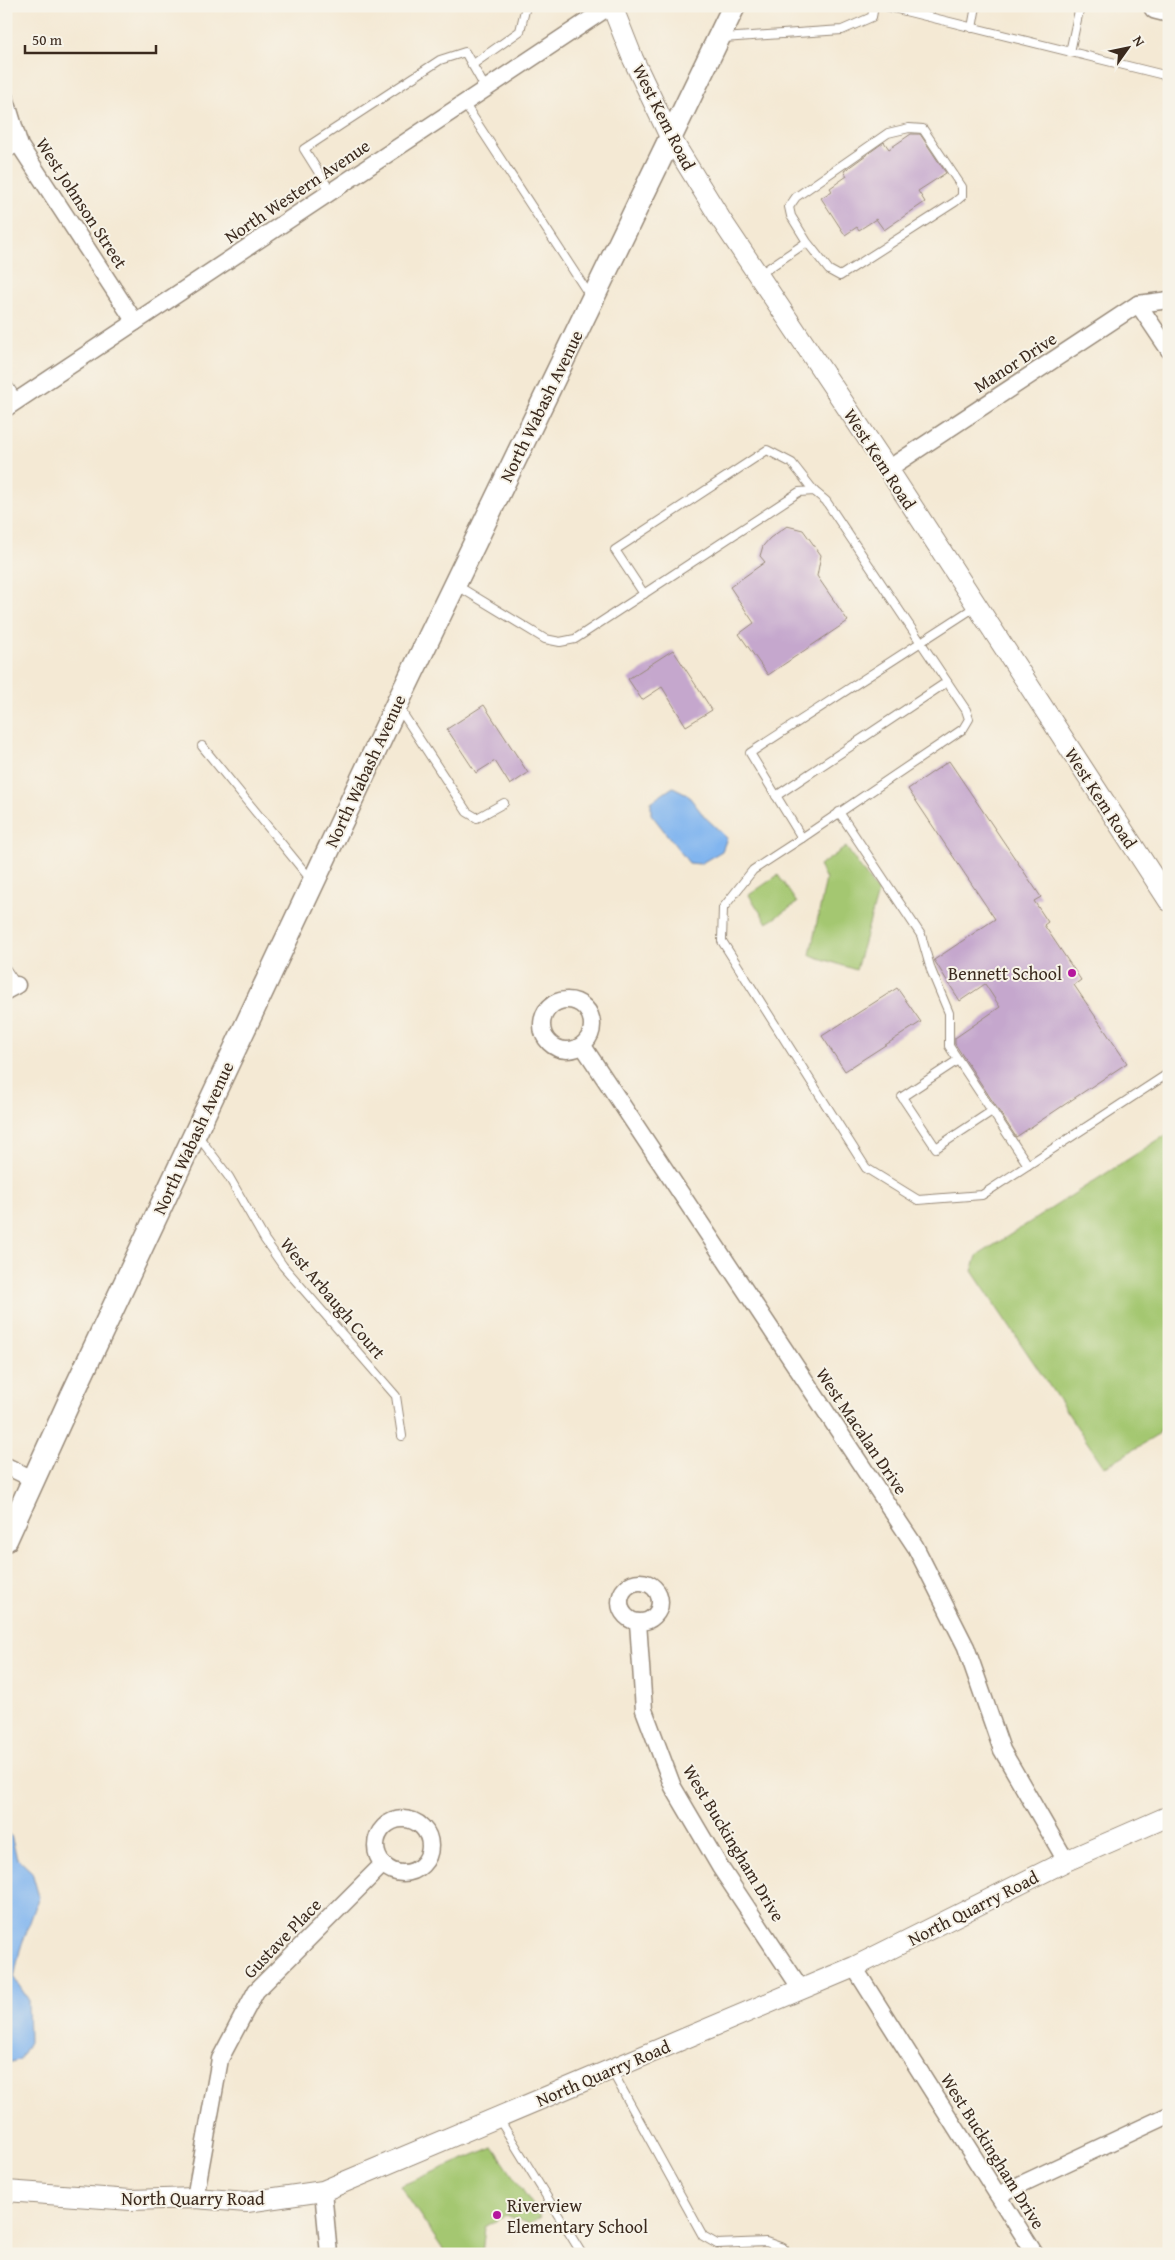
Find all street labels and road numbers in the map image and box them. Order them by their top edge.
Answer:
street label: West Kem Road [626,59,703,175]
street label: West Johnson Street [29,132,135,274]
street label: North Western Avenue [219,132,375,250]
street label: North Wabash Avenue [492,325,590,487]
street label: Manor Drive [968,325,1062,399]
street label: West Kem Road [837,403,923,515]
street label: North Wabash Avenue [318,690,412,852]
street label: West Kem Road [1058,742,1144,854]
street label: North Wabash Avenue [146,1057,240,1219]
street label: West Arbaugh Court [274,1231,393,1365]
street label: West Macalan Drive [809,1362,915,1500]
street label: West Buckingham Drive [676,1759,792,1927]
street label: North Quarry Road [903,1863,1043,1953]
street label: Gustave Place [237,1892,327,1984]
street label: North Quarry Road [532,2032,675,2113]
street label: West Buckingham Drive [934,2068,1052,2234]
street label: North Quarry Road [121,2185,265,2212]

